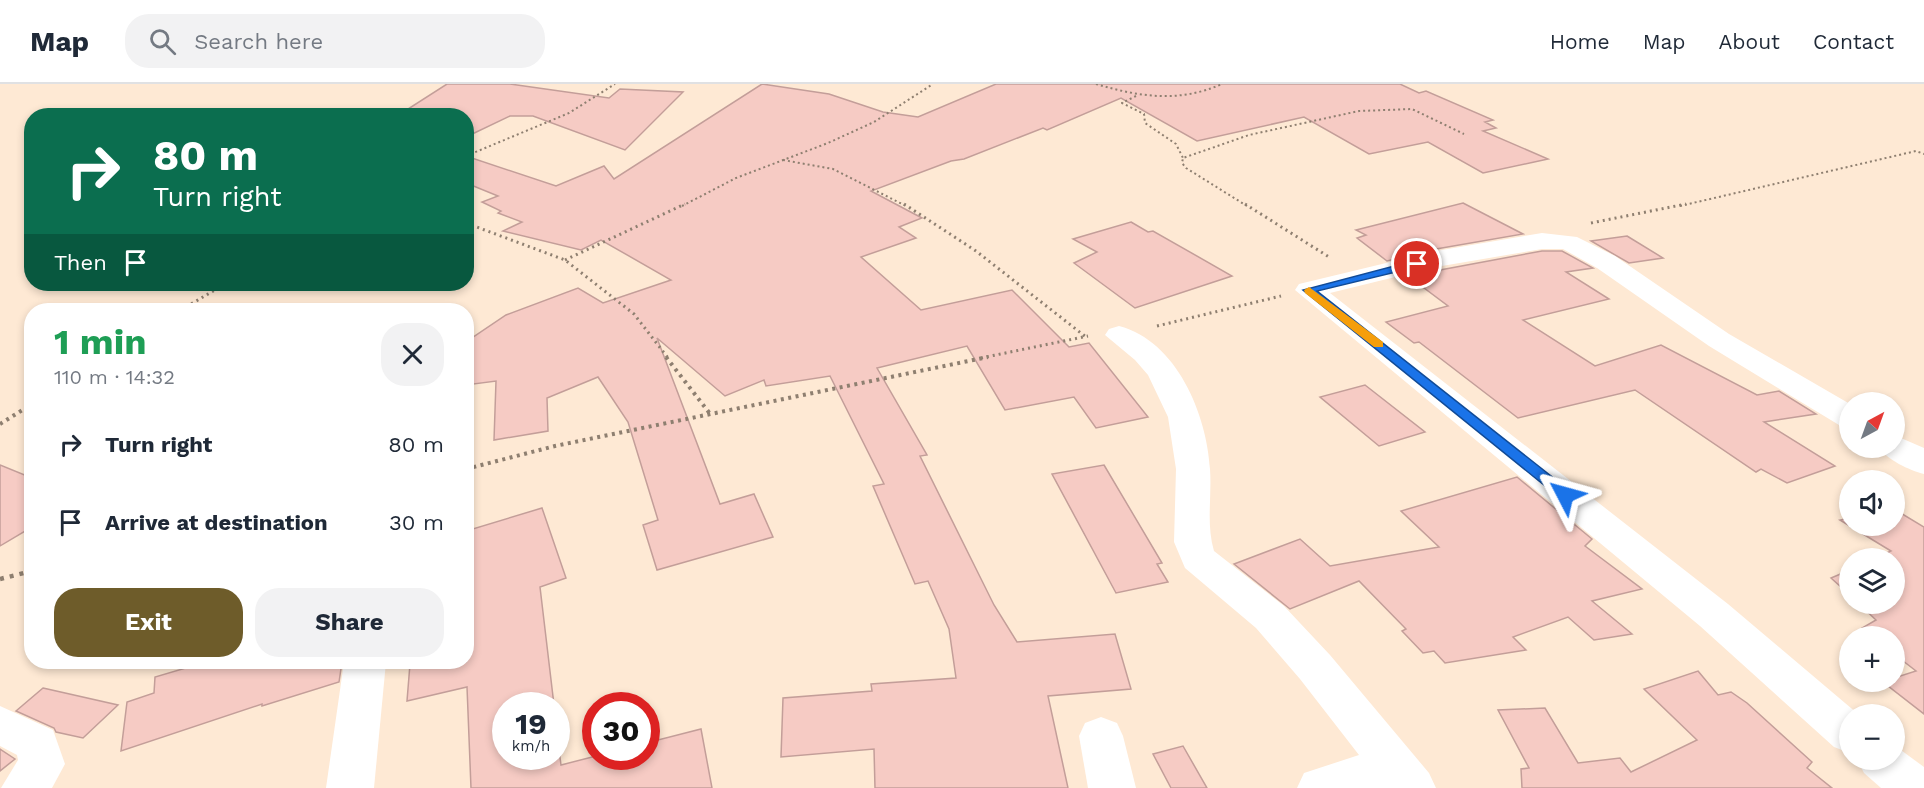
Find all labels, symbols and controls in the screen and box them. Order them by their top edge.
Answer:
search box [125,14,545,68]
text: Map [30,25,89,58]
icon: search [146,25,179,58]
text: Search here [194,29,323,54]
text: Home [1550,29,1610,54]
text: Map [1643,29,1686,54]
text: About [1719,29,1780,54]
text: Contact [1813,29,1894,54]
text: 80 m [153,131,258,180]
icon: right [54,132,132,210]
text: Turn right [153,181,282,213]
pin [1391,238,1442,289]
icon: arrive [119,246,152,279]
icon: arrive [1400,247,1433,280]
text: Then [54,250,107,275]
text: 1 min [54,321,146,363]
button: close [381,323,444,386]
text: 110 m · 14:32 [54,365,175,389]
north arrow [1839,392,1905,458]
map controls [1839,392,1905,770]
icon: right [54,428,87,461]
text: Turn right [105,432,212,457]
text: 80 m [388,432,444,457]
position arrow [1533,463,1597,527]
button: sound [1839,470,1905,536]
icon: arrive [54,506,87,539]
text: Arrive at destination [105,510,328,535]
text: 30 m [389,510,444,535]
button: layers [1839,548,1905,614]
button: Exit [54,588,243,657]
button: Share [255,588,444,657]
button: + [1839,626,1905,692]
speed limit sign: 30 [582,692,660,770]
button: − [1839,704,1905,770]
text: 19 [515,706,547,741]
text: km/h [512,737,550,755]

